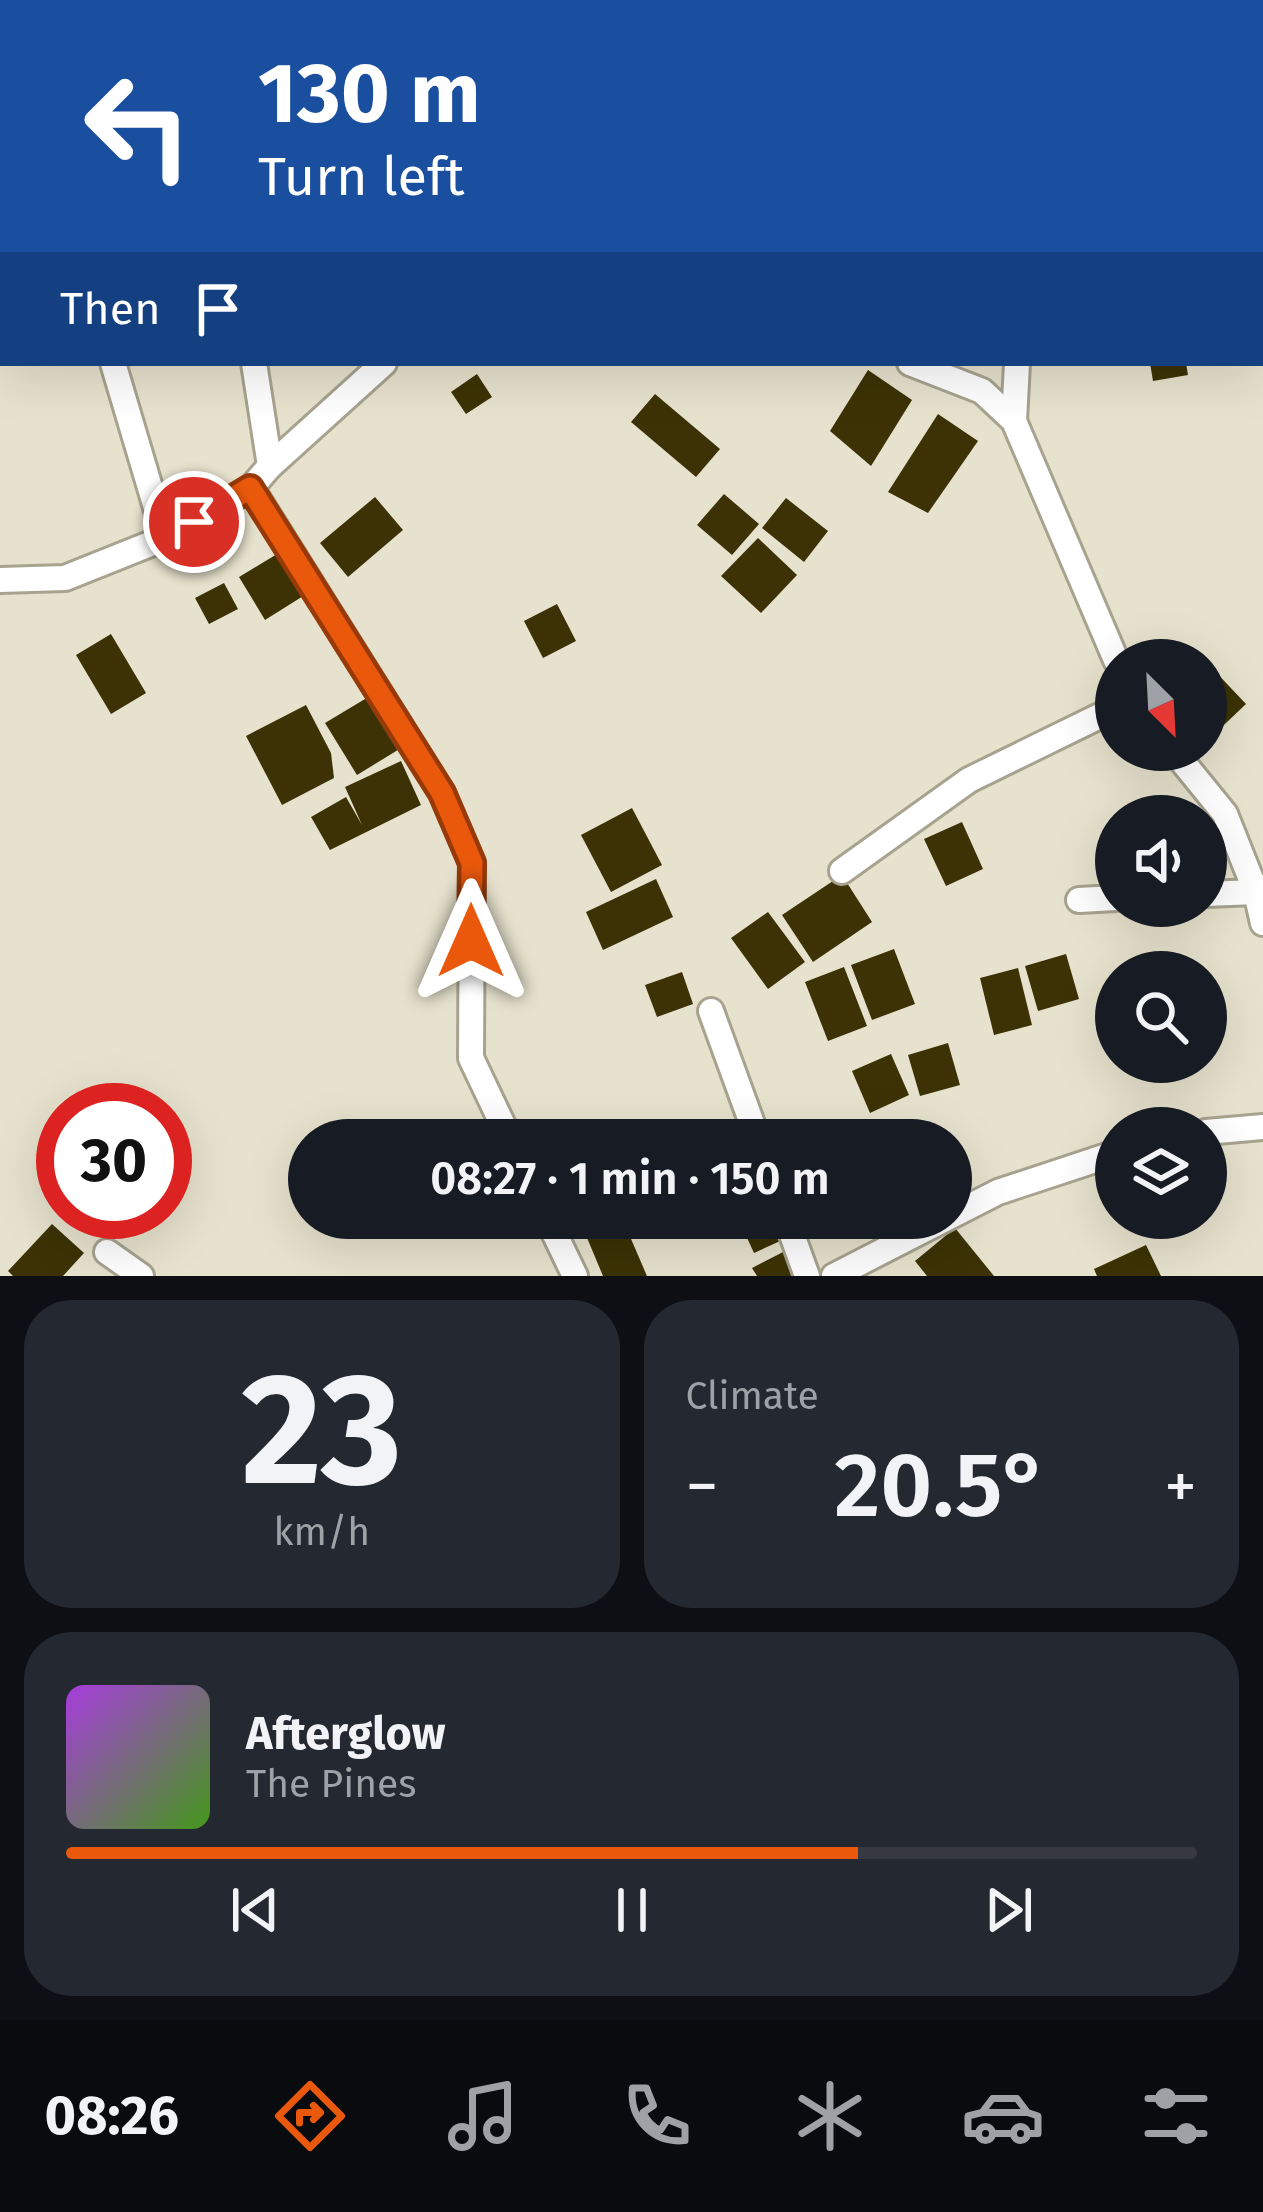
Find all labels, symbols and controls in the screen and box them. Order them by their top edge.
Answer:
text: 130 m [258,43,481,144]
icon: left [60,48,216,204]
text: Turn left [258,145,465,209]
icon: arrive [185,276,251,342]
text: Then [60,282,161,336]
pin [143,471,245,573]
icon: arrive [161,489,227,555]
north arrow [1095,639,1227,771]
map controls [1095,639,1227,1239]
button: sound [1095,795,1227,927]
position arrow [408,878,534,1004]
button: search [1095,951,1227,1083]
speed limit sign: 30 [36,1083,192,1239]
button: layers [1095,1107,1227,1239]
text: 08:27 · 1 min · 150 m [430,1152,830,1206]
text: 23 [241,1337,402,1524]
text: Climate [686,1373,819,1419]
text: 20.5° [834,1432,1048,1540]
text: − [686,1447,719,1526]
text: + [1164,1447,1197,1526]
text: km/h [273,1509,370,1555]
text: Afterglow [246,1707,445,1761]
text: The Pines [246,1761,417,1807]
icon: previous [222,1877,288,1943]
icon: pause [599,1877,665,1943]
icon: next [976,1877,1042,1943]
icon: directions [268,2074,352,2158]
icon: music [441,2074,525,2158]
icon: phone [615,2074,699,2158]
icon: climate [788,2074,872,2158]
icon: car [961,2074,1045,2158]
icon: filters [1134,2074,1218,2158]
text: 08:26 [45,2084,179,2148]

